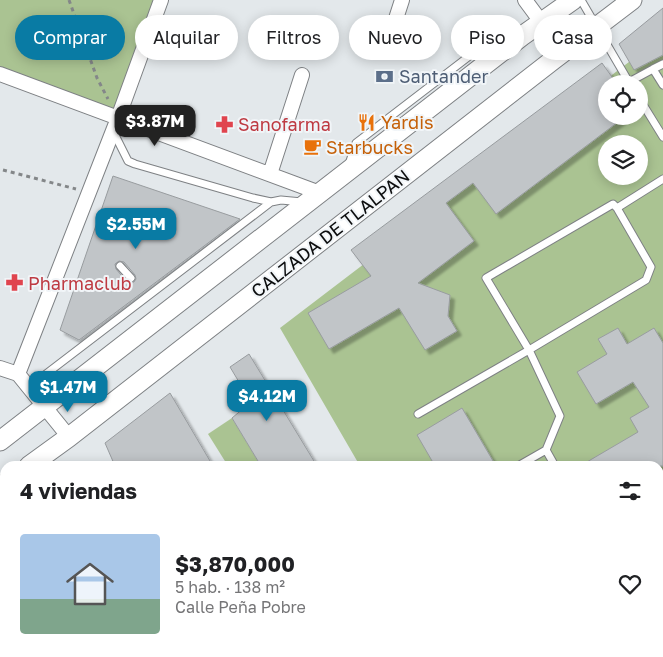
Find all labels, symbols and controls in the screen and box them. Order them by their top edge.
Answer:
chip: Comprar [15,15,125,60]
chip: Alquilar [135,15,238,60]
chip: Filtros [248,15,339,60]
chip: Nuevo [349,15,441,60]
chip: Piso [451,15,524,60]
chip: Casa [534,15,612,60]
place label: Santander [399,65,489,87]
bank icon: Santander [375,66,395,86]
map controls [598,75,648,185]
button: locate [598,75,648,125]
pin: $3.87M [114,104,196,147]
text: $3.87M [126,111,184,131]
place label: Yardis [381,111,434,133]
restaurant icon: Yardis [357,112,377,132]
place label: Sanofarma [238,113,331,135]
pharmacy icon: Sanofarma [214,114,234,134]
button: layers [598,135,648,185]
place label: Starbucks [326,136,413,158]
cafe icon: Starbucks [302,137,322,157]
street label: CALZADA DE TLALPAN [247,164,413,302]
pin: $2.55M [95,208,177,250]
text: $2.55M [106,214,166,234]
place label: Pharmaclub [28,272,132,294]
pharmacy icon: Pharmaclub [4,273,24,293]
pin: $1.47M [27,370,109,413]
text: $1.47M [39,377,97,397]
pin: $4.12M [226,380,308,422]
text: $4.12M [238,386,296,406]
icon: filters [616,477,644,505]
text: 4 viviendas [20,478,137,504]
text: $3,870,000 [175,551,295,577]
icon: home [60,554,120,614]
icon: heart [616,570,644,598]
text: 5 hab. · 138 m² [175,577,285,597]
text: Calle Peña Pobre [175,597,306,617]

